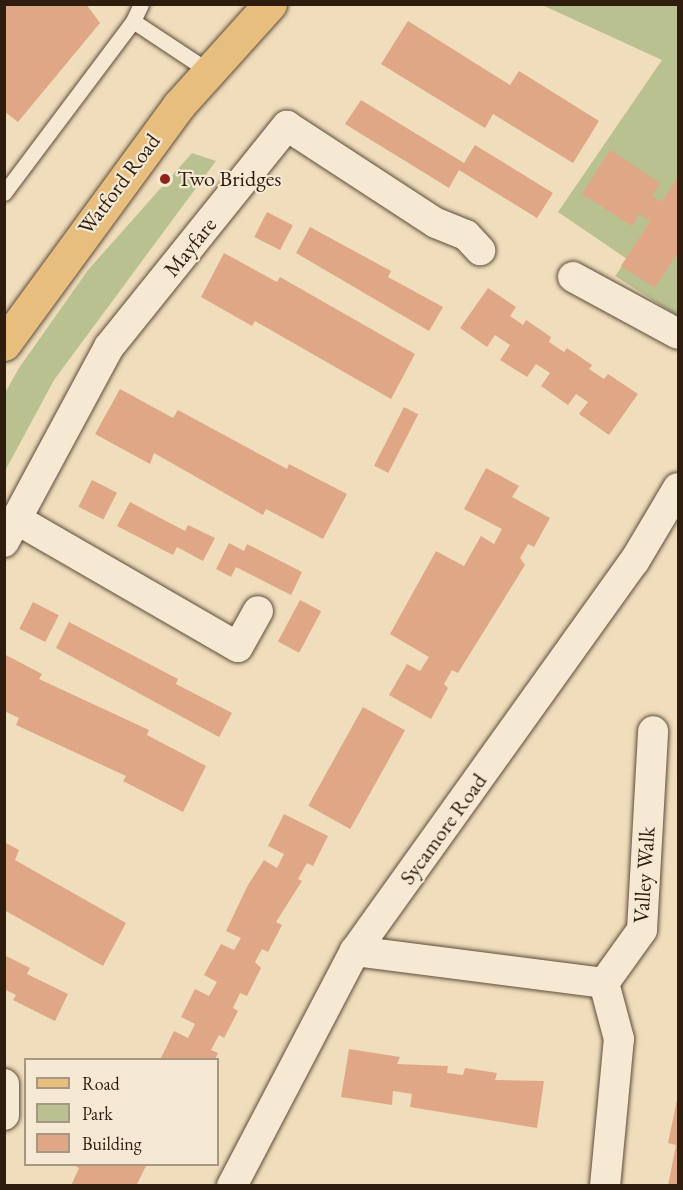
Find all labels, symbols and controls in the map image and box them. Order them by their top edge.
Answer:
street label: Watford Road [72,128,166,240]
place label: Two Bridges [177,166,281,192]
marker: Two Bridges [158,172,172,186]
street label: Mayfare [158,212,222,282]
street label: Sycamore Road [394,768,492,890]
street label: Valley Walk [627,826,661,924]
legend [24,1058,219,1166]
text: Road [82,1072,120,1095]
text: Park [82,1102,113,1125]
text: Building [82,1132,142,1155]

